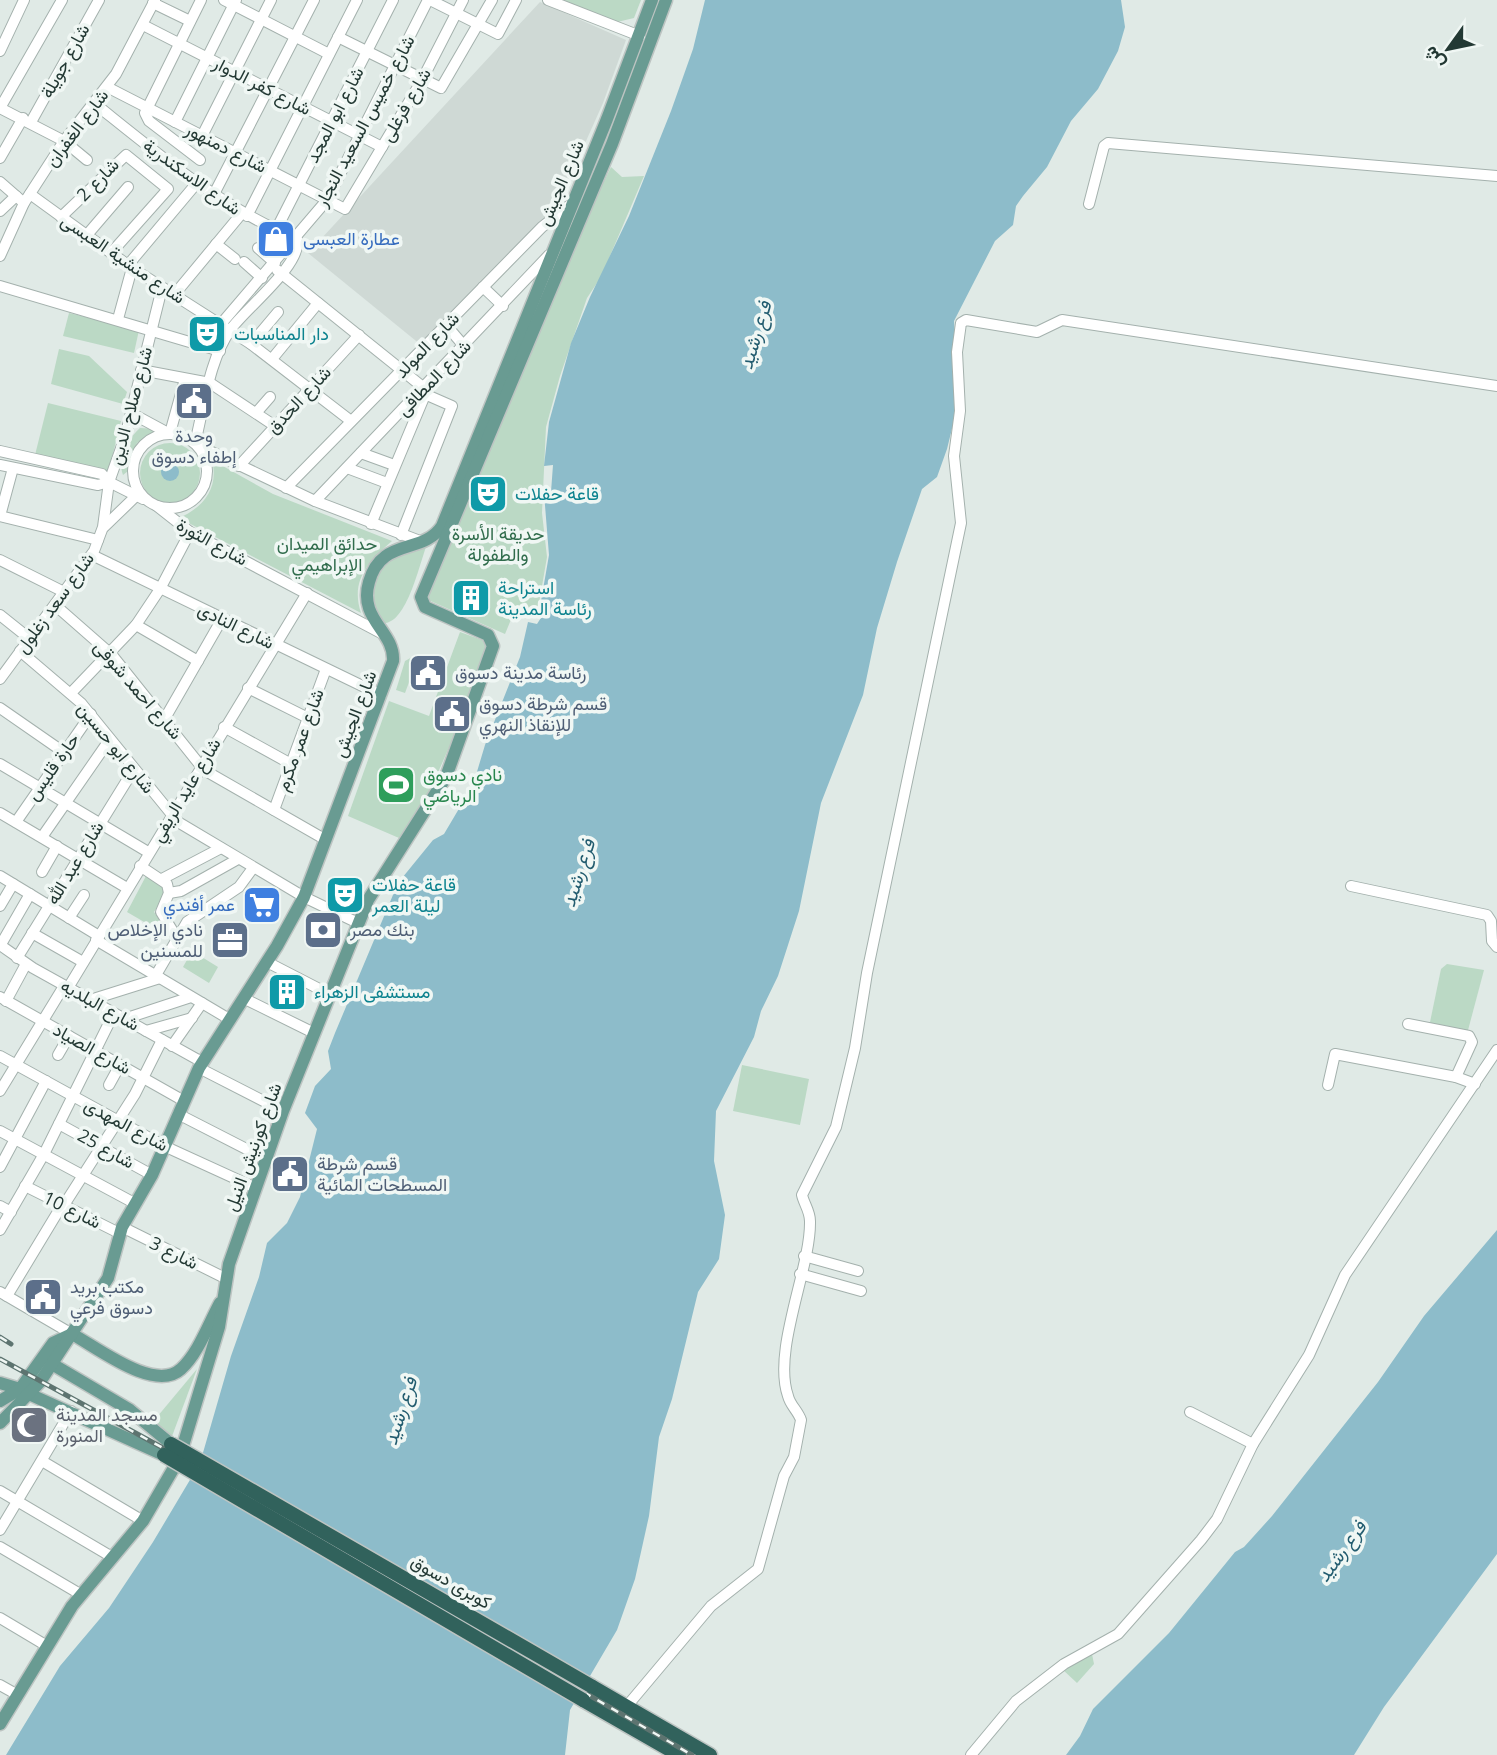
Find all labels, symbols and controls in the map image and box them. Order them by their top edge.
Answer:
north arrow [1413,14,1483,84]
street label: شارع جويلة [34,19,95,103]
street label: شارع خميس السعيد النجار [308,31,420,212]
text: ش [1417,41,1451,75]
street label: شارع كفر الدوار [208,50,315,121]
street label: شارع ابو المجد [300,63,369,167]
street label: شارع فرغلى [374,63,437,146]
street label: شارع الغفران [39,84,114,172]
street label: شارع دمنهور [180,116,271,179]
street label: شارع الاسكندرية [138,133,246,221]
street label: شارع الجيش [531,136,590,230]
street label: شارع 2 [71,153,124,207]
street label: شارع منشية العبسى [56,208,190,310]
shop icon: عطارة العبسى [255,218,297,260]
place label: عطارة العبسى [303,226,400,250]
water label: فرع رشيد [732,297,779,372]
street label: شارع المولد [389,306,465,383]
theatre icon: دار المناسبات [186,313,228,355]
place label: دار المناسبات [234,321,329,345]
street label: شارع المطافى [391,334,476,421]
street label: شارع صلاح الدين [103,344,158,468]
street label: شارع الحدق [261,360,337,439]
public building icon: وحدة إطفاء دسوق [173,380,215,422]
place label: وحدة إطفاء دسوق [152,423,236,469]
theatre icon: قاعة حفلات [467,473,509,515]
place label: قاعة حفلات [515,481,599,505]
street label: شارع الثورة [172,512,252,571]
park label: حديقة الأسرة والطفولة [452,521,544,566]
park label: حدائق الميدان الإبراهيمي [277,531,377,580]
street label: شارع سعد زغلول [10,547,100,658]
place label: استراحة رئاسة المدينة [498,575,592,620]
building icon: استراحة رئاسة المدينة [450,577,492,619]
street label: شارع النادى [194,596,279,655]
street label: شارع احمد شوقى [88,635,188,745]
public building icon: رئاسة مدينة دسوق [407,652,449,694]
place label: رئاسة مدينة دسوق [455,660,587,684]
street label: شارع الجيش [327,667,383,761]
street label: شارع عمر مكرم [269,685,330,795]
place label: قسم شرطة دسوق للإنقاذ النهري [479,691,607,740]
public building icon: قسم شرطة دسوق للإنقاذ النهري [431,693,473,735]
street label: شارع ابو حسين [72,697,161,798]
street label: حارة قليس [20,728,84,805]
street label: شارع عايد الريفي [145,733,229,848]
place label: نادي دسوق الرياضي [423,762,502,811]
sports icon: نادي دسوق الرياضي [375,764,417,806]
street label: شارع عبد الله [40,816,109,909]
water label: فرع رشيد [555,835,602,910]
place label: قاعة حفلات ليلة العمر [371,872,456,917]
theatre icon: قاعة حفلات ليلة العمر [324,874,366,916]
supermarket icon: عمر أفندي [241,884,283,926]
place label: عمر أفندي [163,892,235,920]
bank icon: بنك مصر [302,909,344,951]
place label: نادي الإخلاص للمسنين [107,917,203,962]
place label: بنك مصر [349,917,414,941]
office icon: نادي الإخلاص للمسنين [209,919,251,961]
building icon: مستشفى الزهراء [266,971,308,1013]
street label: شارع البلديه [56,973,144,1037]
place label: مستشفى الزهراء [314,979,430,1003]
street label: شارع الصياد [49,1017,136,1080]
street label: شارع كورنيش النيل [218,1079,287,1215]
street label: شارع المهدى [80,1092,173,1157]
street label: شارع 25 [73,1123,139,1174]
place label: قسم شرطة المسطحات المائية [317,1151,447,1196]
public building icon: قسم شرطة المسطحات المائية [269,1153,311,1195]
street label: شارع 10 [39,1185,105,1234]
street label: شارع 3 [146,1230,203,1275]
place label: مكتب بريد دسوق فرعي [70,1274,153,1323]
public building icon: مكتب بريد دسوق فرعي [22,1276,64,1318]
water label: فرع رشيد [377,1373,424,1448]
place label: مسجد المدينة المنورة [56,1402,158,1447]
mosque icon: مسجد المدينة المنورة [8,1404,50,1446]
water label: فرع رشيد [1310,1514,1374,1587]
street label: كوبرى دسوق [407,1549,496,1614]

